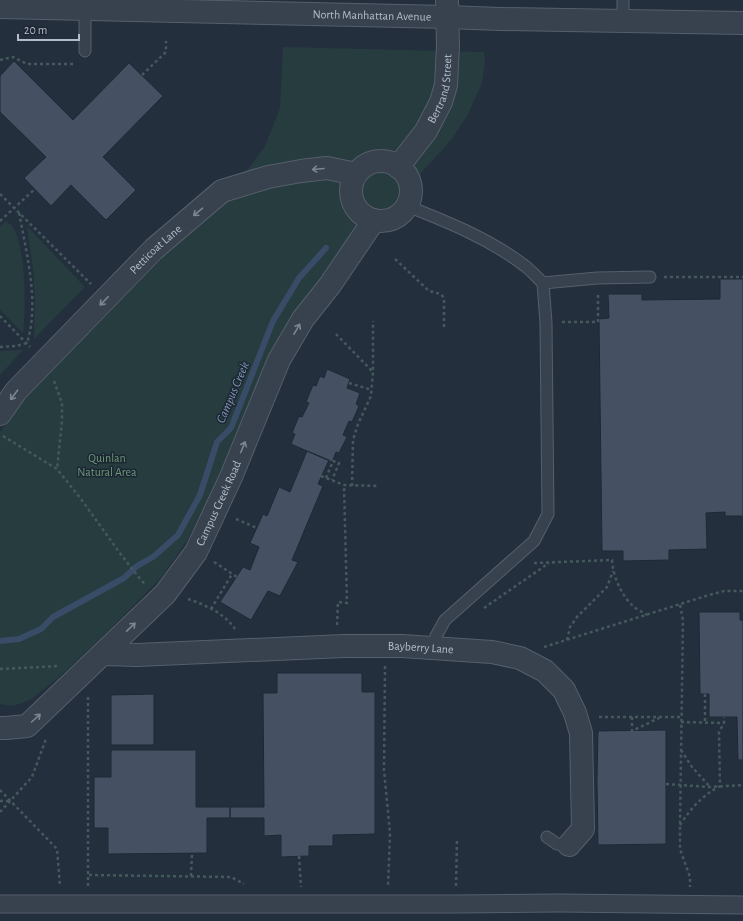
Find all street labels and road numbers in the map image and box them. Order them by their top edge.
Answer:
street label: North Manhattan Avenue [312,8,431,23]
street label: Bertrand Street [425,54,454,125]
street label: Petticoat Lane [127,222,184,276]
street label: Campus Creek Road [194,459,243,548]
street label: Bayberry Lane [388,640,454,655]

